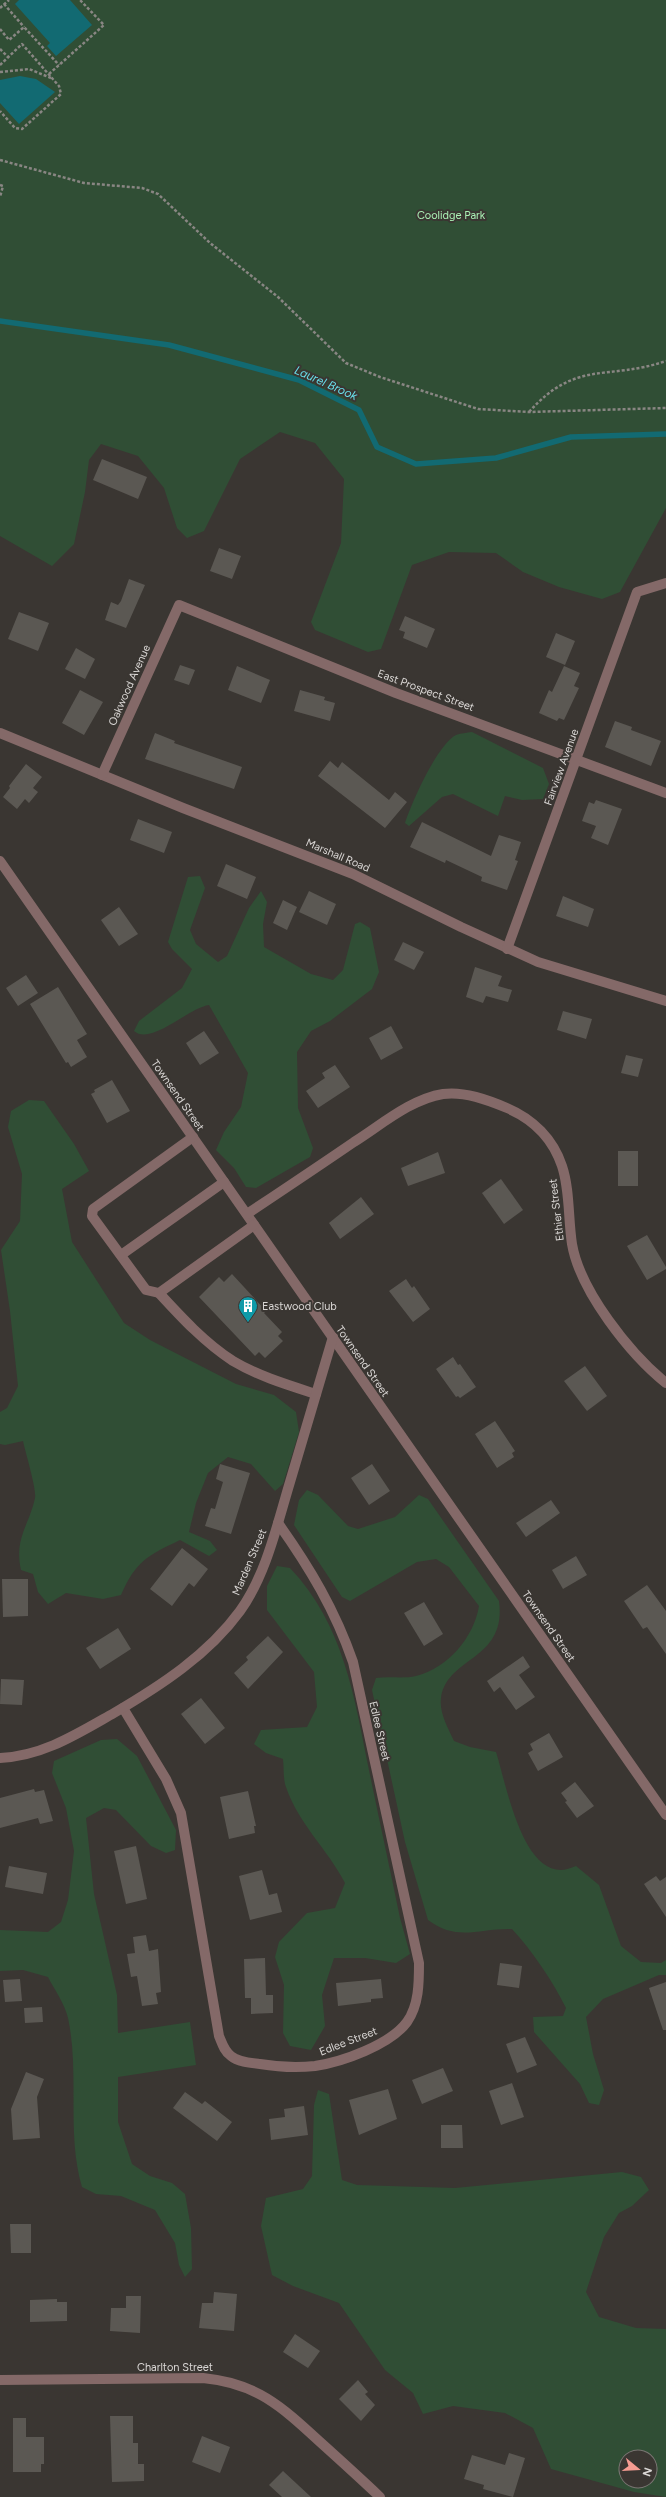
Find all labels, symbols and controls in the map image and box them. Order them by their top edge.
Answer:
park label: Coolidge Park [417,209,486,222]
water label: Laurel Brook [292,363,361,404]
street label: Oakwood Avenue [106,643,153,728]
street label: East Prospect Street [376,667,476,714]
street label: Fairview Avenue [542,727,581,807]
street label: Marshall Road [304,836,372,875]
street label: Townsend Street [148,1057,207,1133]
street label: Ethier Street [546,1178,567,1242]
building icon: Eastwood Club [237,1295,259,1323]
place label: Eastwood Club [262,1300,337,1313]
street label: Townsend Street [333,1323,392,1399]
street label: Marden Street [230,1527,269,1597]
street label: Townsend Street [519,1588,578,1664]
street label: Edlee Street [366,1700,393,1762]
street label: Edlee Street [317,2024,379,2058]
street label: Charlton Street [137,2361,213,2374]
north arrow [618,2449,658,2489]
text: N [640,2466,655,2478]

